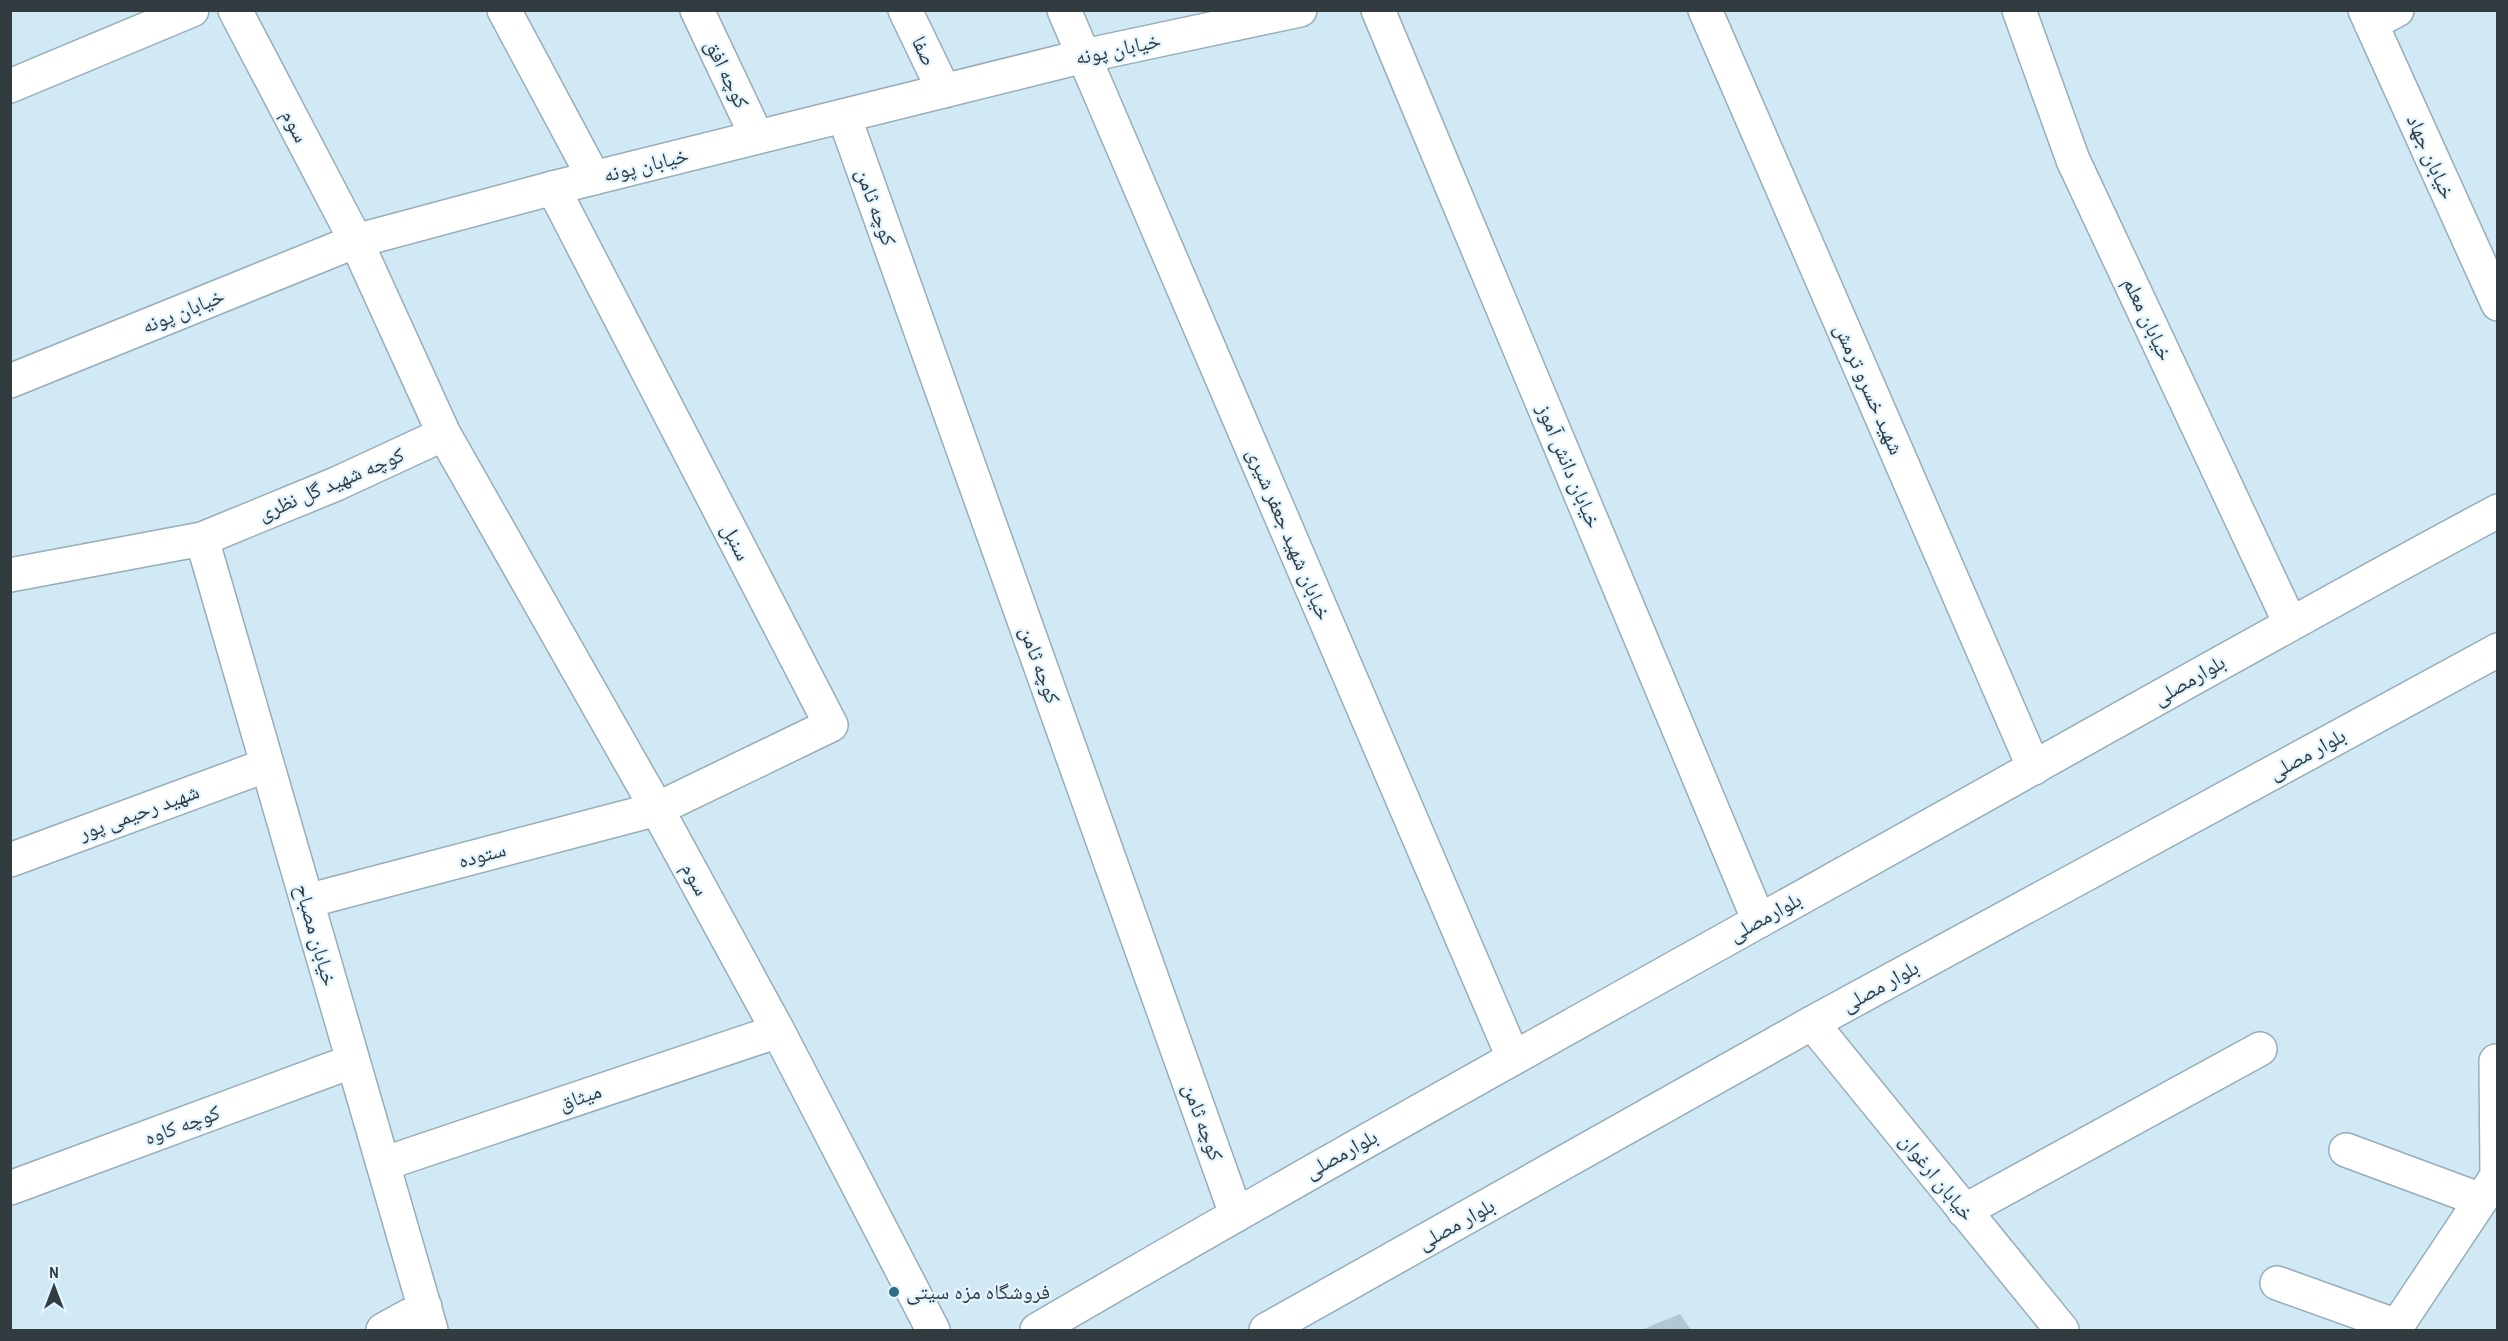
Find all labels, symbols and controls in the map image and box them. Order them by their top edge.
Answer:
street label: خیابان پونه [1072,25,1163,72]
street label: صفا [905,31,944,71]
street label: کوچه افق [698,34,757,113]
street label: سوم [275,104,316,148]
street label: خیابان جهاد [2400,110,2463,204]
street label: خیابان پونه [600,140,691,189]
street label: کوچه ثامن [849,164,904,250]
street label: خیابان معلم [2117,272,2180,365]
street label: خیابان پونه [137,281,228,340]
street label: شهید خسرو ترمش [1828,318,1911,459]
street label: خیابان دانش آموز [1530,398,1609,532]
street label: کوچه شهید گل نظری [253,439,409,527]
street label: خیابان شهید جعفر شیری [1240,443,1339,625]
street label: سنبل [715,518,758,566]
street label: کوچه ثامن [1013,622,1068,708]
street label: بلوارمصلی [2147,647,2230,712]
street label: بلوار مصلی [2263,720,2351,787]
street label: شهید رحیمی پور [74,776,203,847]
street label: ستوده [455,834,509,875]
street label: سوم [675,857,716,901]
street label: خیابان مصباح [288,880,345,989]
street label: بلوارمصلی [1723,885,1806,948]
street label: بلوار مصلی [1836,952,1924,1019]
street label: میثاق [554,1076,605,1117]
street label: کوچه ثامن [1176,1079,1231,1165]
street label: کوچه کاوه [140,1097,224,1152]
street label: بلوارمصلی [1299,1122,1382,1185]
street label: خیابان ارغوان [1893,1127,1982,1227]
street label: بلوار مصلی [1412,1190,1500,1257]
north arrow [24,1257,84,1317]
text: N [49,1261,59,1283]
place label: فروشگاه مزه سیتی [906,1277,1050,1306]
marker: فروشگاه مزه سیتی [887,1285,901,1299]

